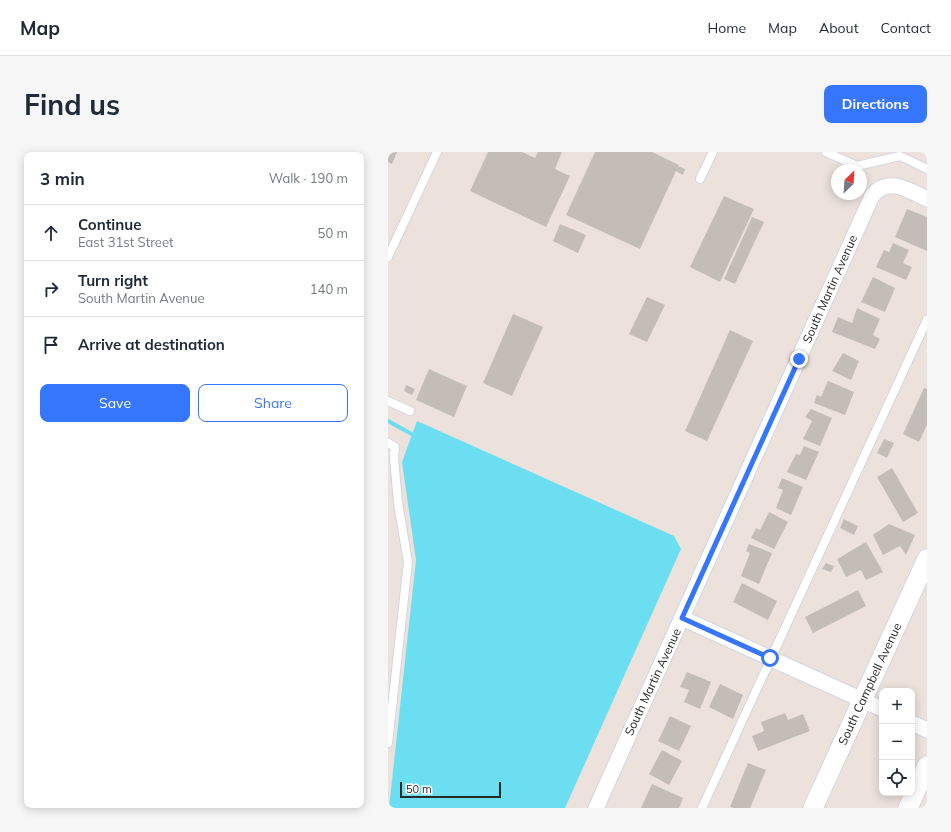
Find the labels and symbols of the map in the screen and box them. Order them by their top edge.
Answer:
north arrow [831,164,867,200]
street label: South Martin Avenue [799,232,860,345]
route end [790,350,808,368]
street label: South Campbell Avenue [835,620,904,747]
street label: South Martin Avenue [621,626,684,738]
route start [761,649,779,667]
scale bar [400,780,501,799]

